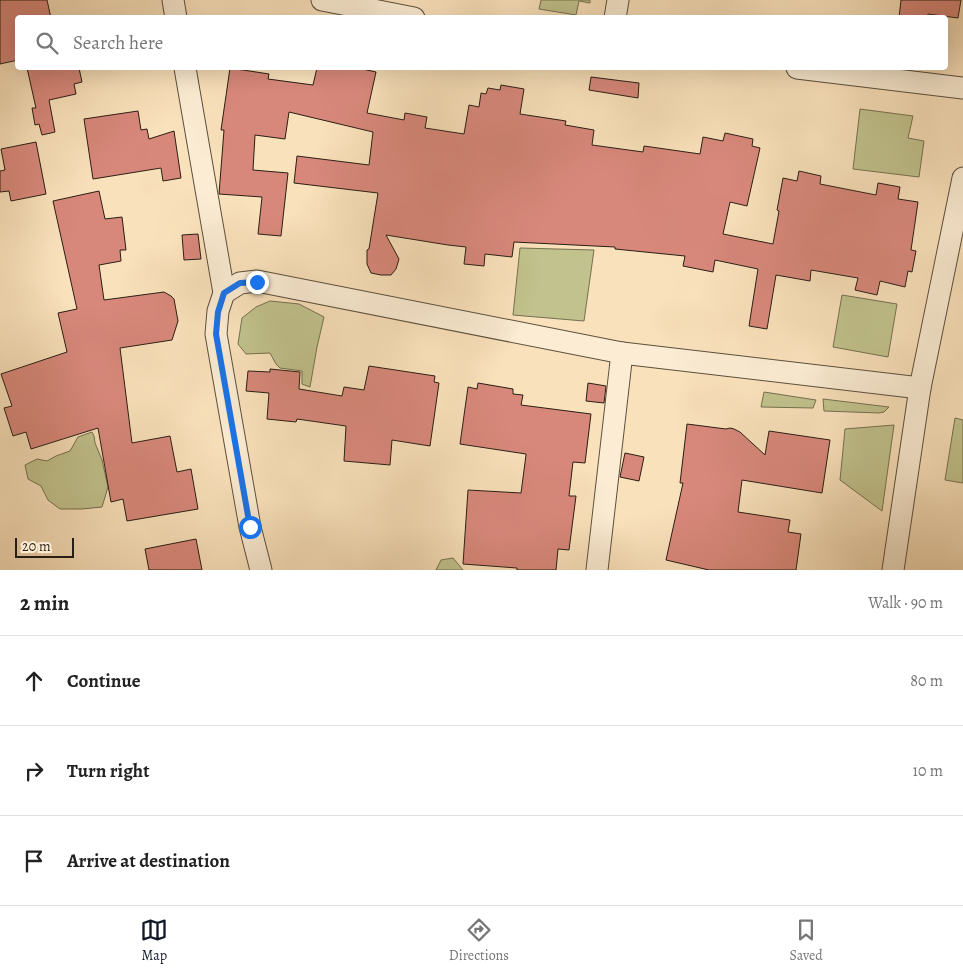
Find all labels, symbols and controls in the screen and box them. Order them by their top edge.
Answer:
search box [15,15,948,70]
icon: search [33,29,61,57]
text: Search here [73,30,163,56]
route end [246,271,269,294]
route start [239,516,262,539]
scale bar [15,535,74,558]
text: 20 m [22,537,51,556]
text: 2 min [20,589,69,617]
text: Walk · 90 m [868,592,943,614]
icon: ahead [20,667,48,695]
text: Continue [67,668,141,694]
text: 80 m [910,670,943,692]
icon: right [20,757,48,785]
text: Turn right [67,758,149,784]
text: 10 m [913,760,943,782]
icon: arrive [20,847,48,875]
text: Arrive at destination [67,848,230,874]
tab: Map [140,916,168,965]
tab: Directions [449,916,509,965]
tab: Saved [790,916,823,965]

